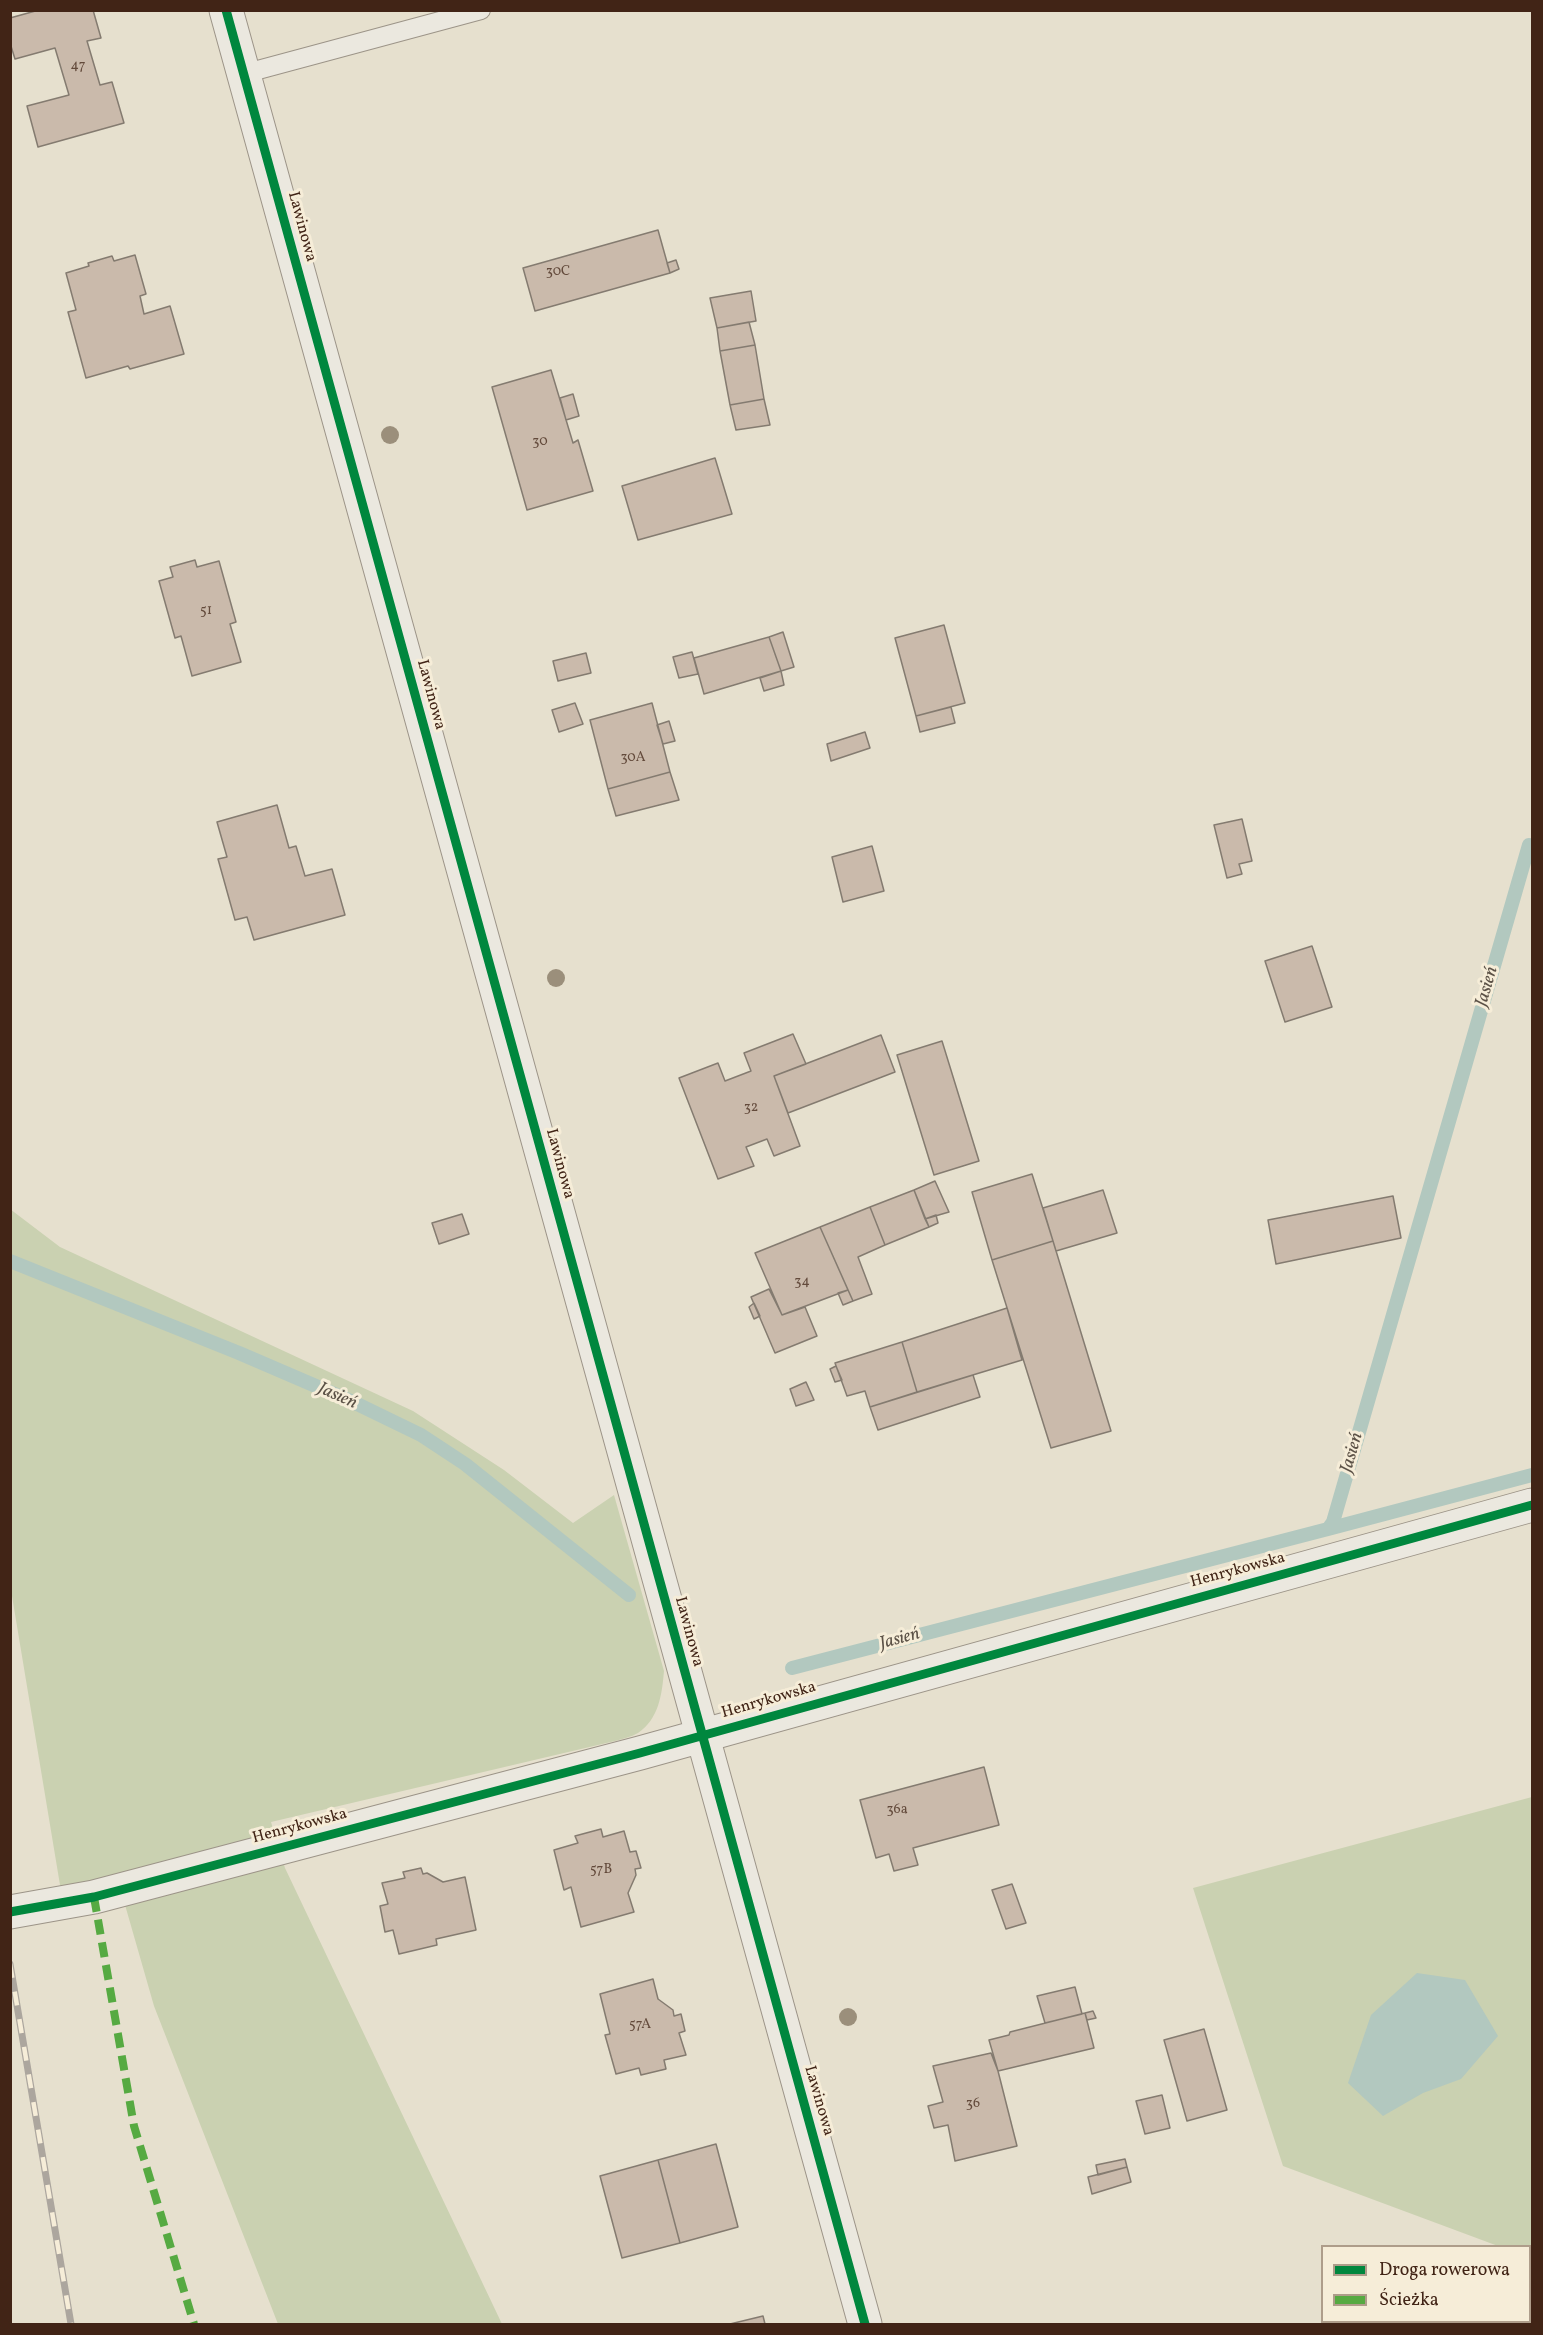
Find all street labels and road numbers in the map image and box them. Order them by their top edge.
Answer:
street label: Lawinowa [282,190,320,264]
street label: Lawinowa [411,658,449,732]
street label: Lawinowa [540,1127,578,1201]
street label: Henrykowska [1189,1549,1287,1593]
street label: Lawinowa [669,1595,707,1669]
street label: Henrykowska [720,1678,818,1724]
street label: Henrykowska [251,1805,349,1849]
street label: Lawinowa [799,2064,837,2138]

